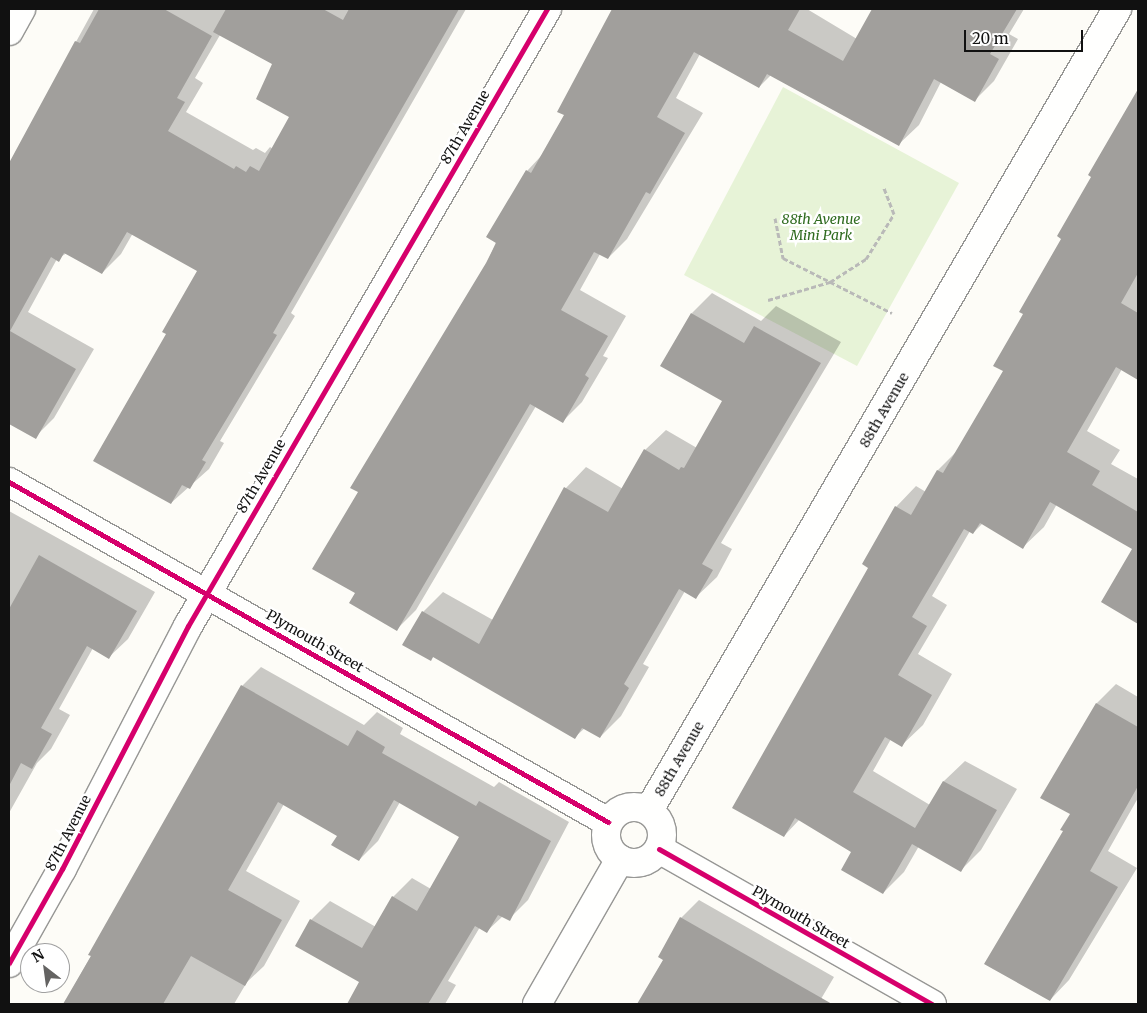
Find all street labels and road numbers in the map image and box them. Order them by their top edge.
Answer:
street label: 87th Avenue [437,87,493,167]
street label: 88th Avenue [856,370,912,450]
street label: 87th Avenue [233,436,289,516]
street label: Plymouth Street [263,606,367,676]
street label: 88th Avenue [651,719,707,799]
street label: 87th Avenue [42,792,94,874]
street label: Plymouth Street [749,882,853,952]

